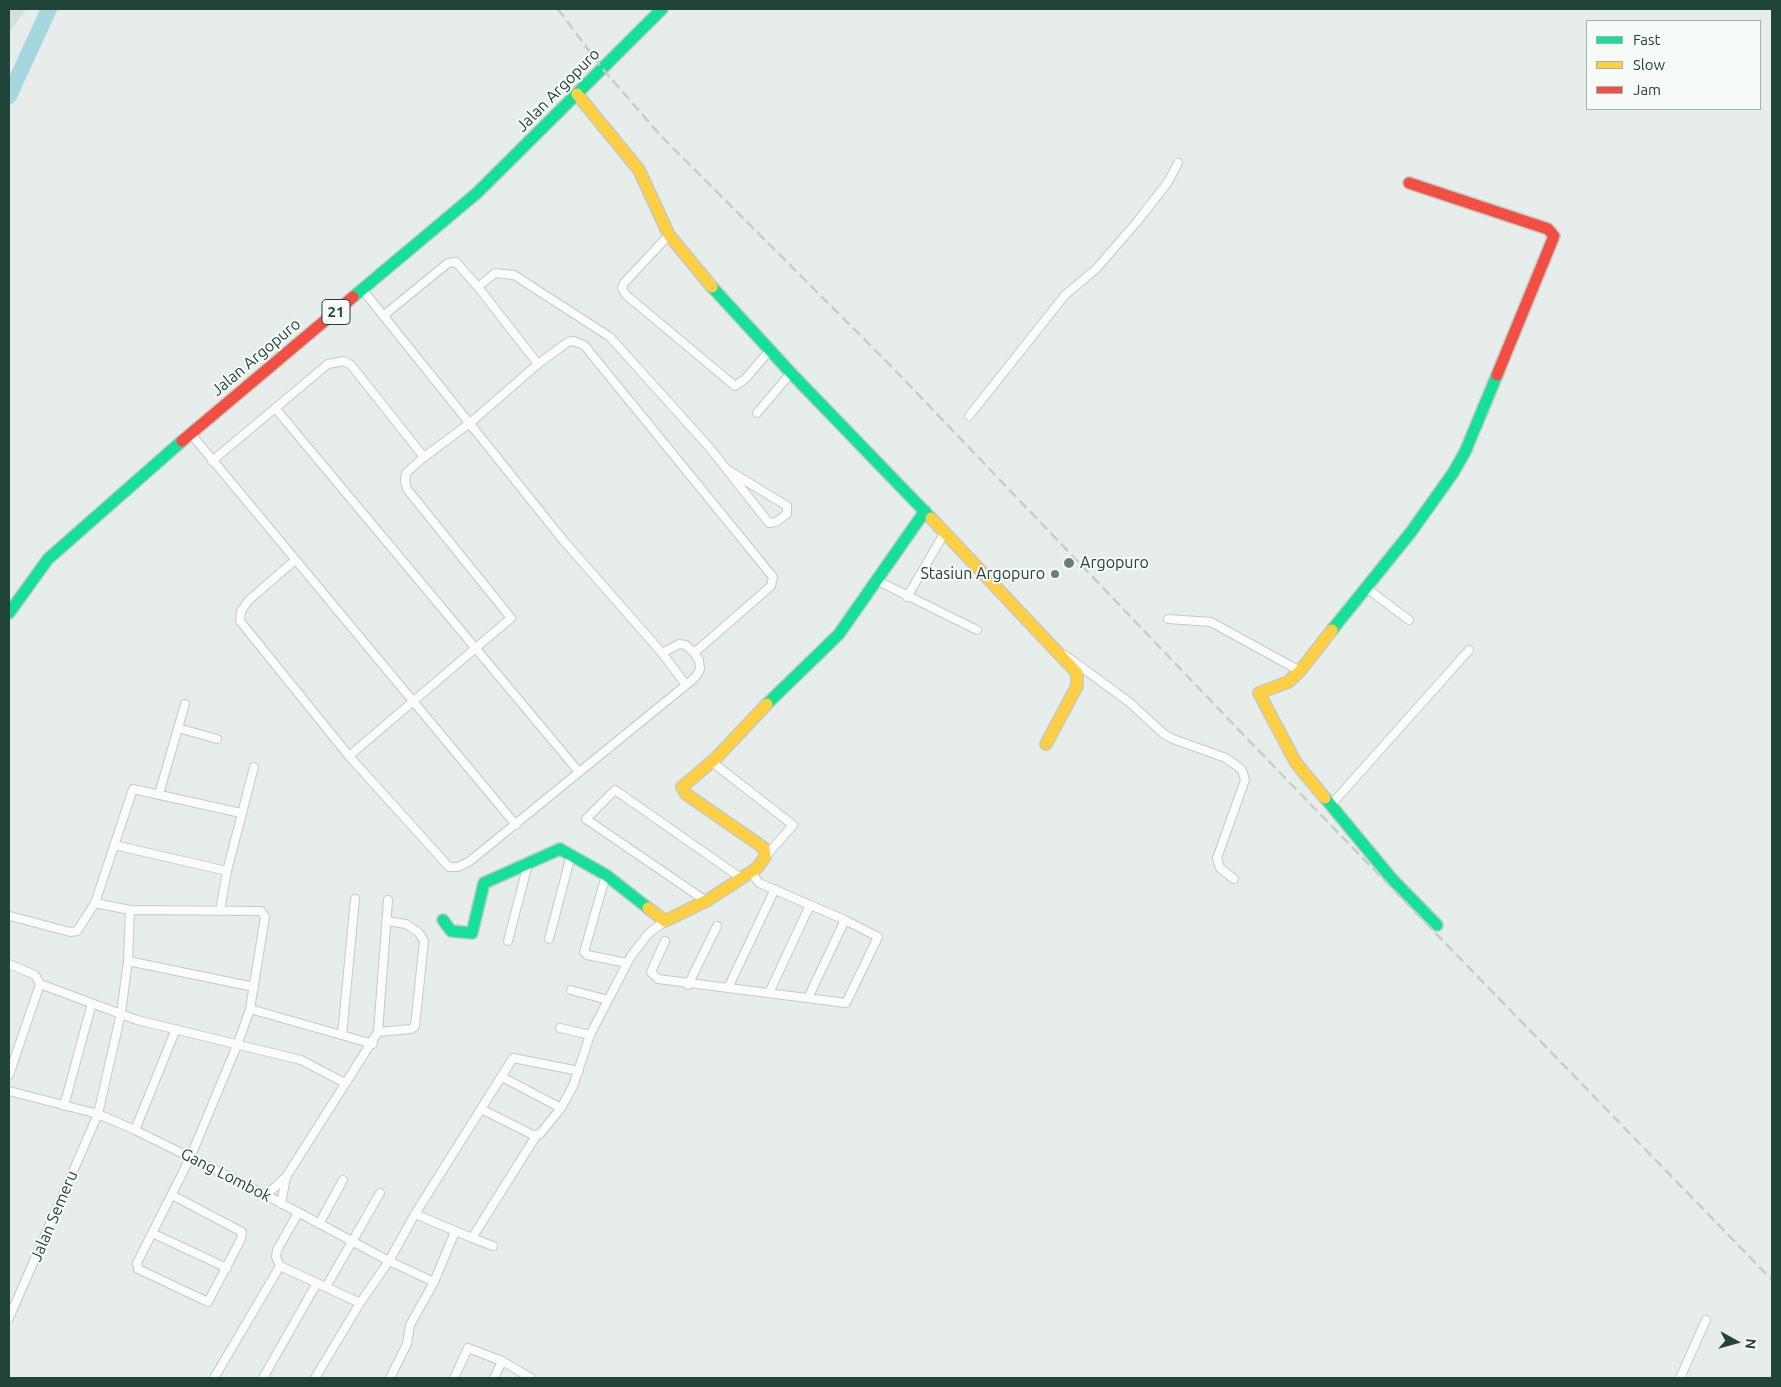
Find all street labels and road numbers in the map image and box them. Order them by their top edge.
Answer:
street label: Jalan Argopuro [512,44,604,136]
road number: 21 [322,300,350,324]
street label: Jalan Argopuro [208,314,304,400]
street label: Gang Lombok [178,1144,274,1206]
street label: Jalan Semeru [26,1168,82,1264]

